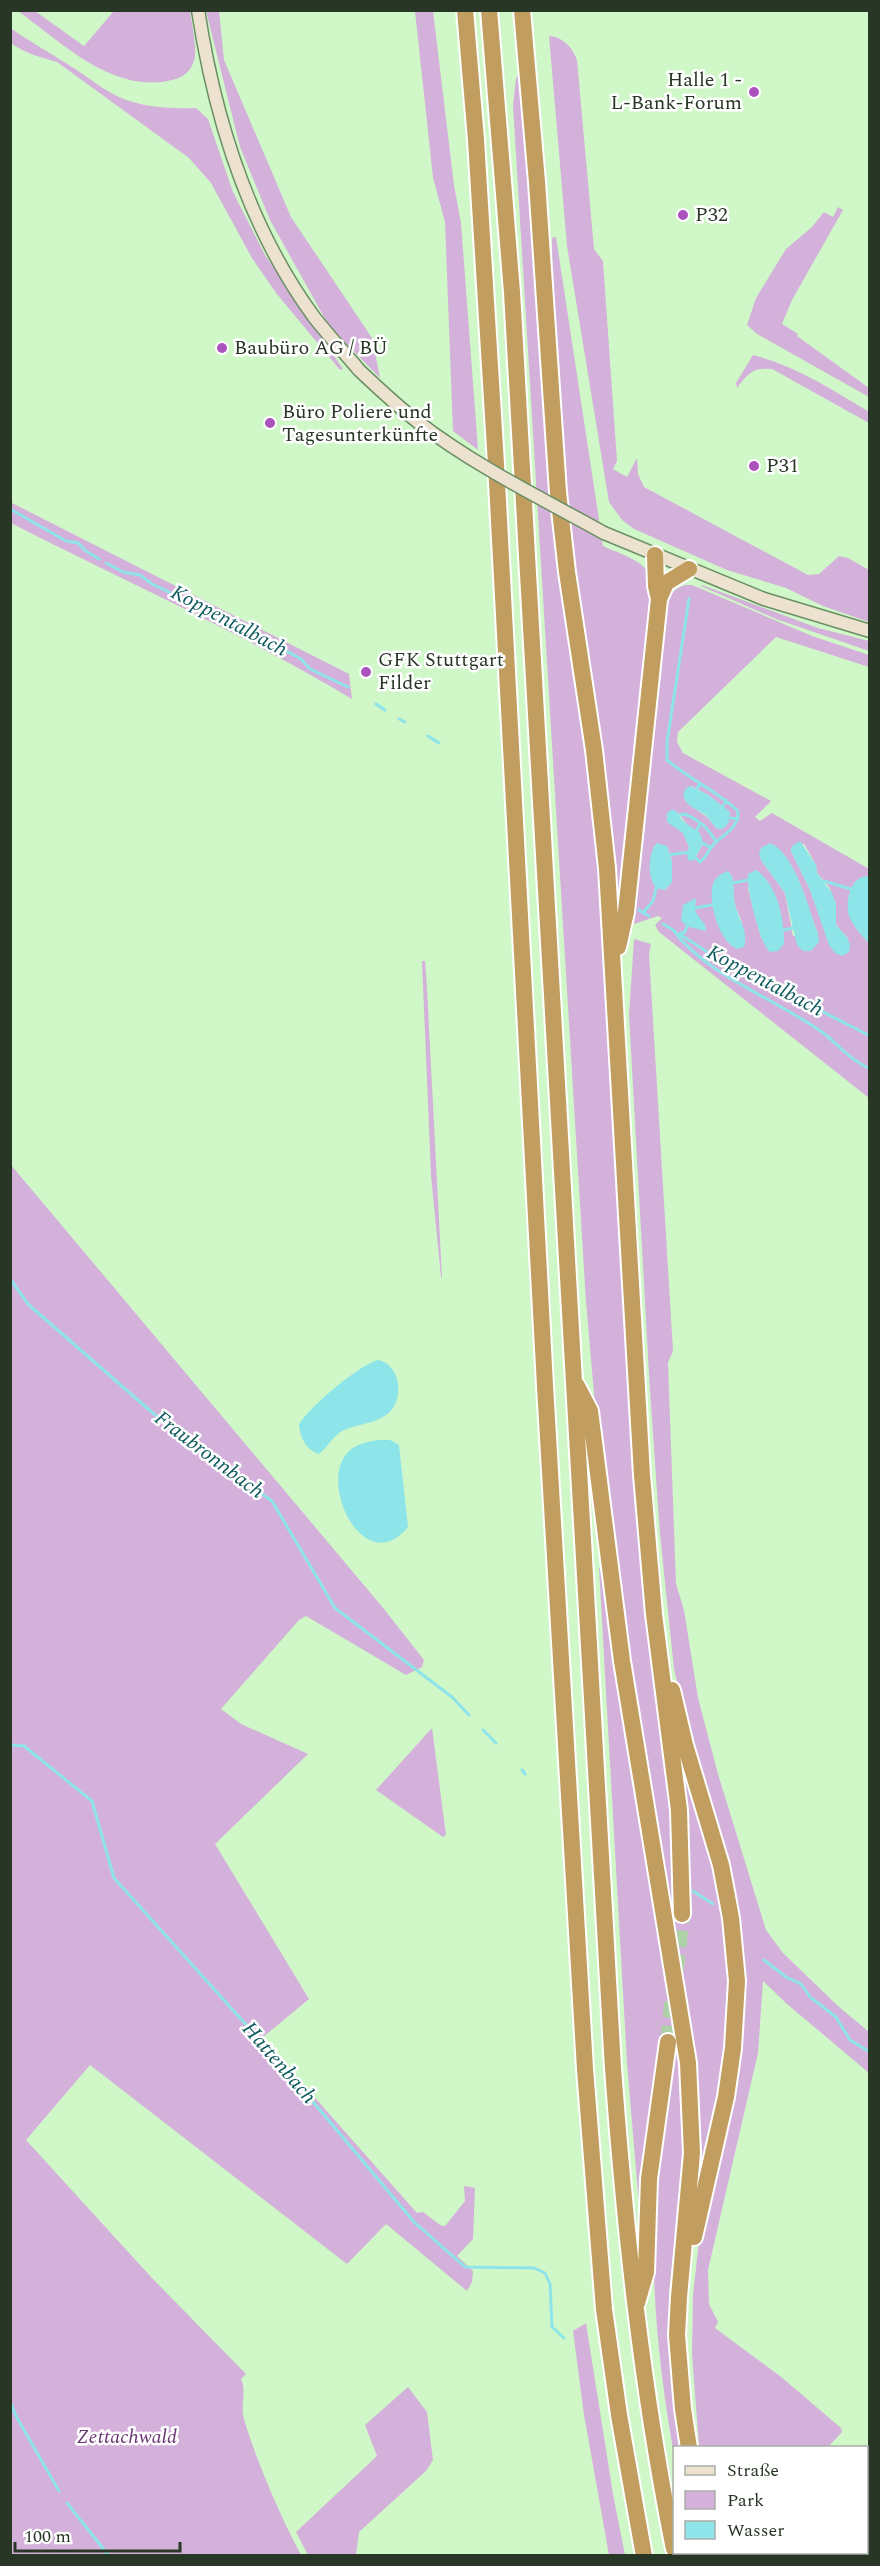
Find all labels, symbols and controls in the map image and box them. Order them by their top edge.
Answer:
place label: Halle 1 - L-Bank-Forum [611,65,742,118]
marker: Halle 1 - L-Bank-Forum [747,85,761,99]
place label: P32 [695,200,728,230]
marker: P32 [676,208,690,222]
place label: Baubüro AG / BÜ [234,333,388,363]
marker: Baubüro AG / BÜ [215,341,229,355]
place label: Büro Poliere und Tagesunterkünfte [282,397,438,450]
marker: Büro Poliere und Tagesunterkünfte [263,416,277,430]
place label: P31 [766,451,799,481]
marker: P31 [747,459,761,473]
water label: Koppentalbach [165,577,293,665]
place label: GFK Stuttgart Filder [378,645,504,698]
marker: GFK Stuttgart Filder [359,665,373,679]
water label: Koppentalbach [701,937,829,1025]
water label: Fraubronnbach [147,1403,271,1507]
water label: Hattenbach [234,2015,324,2112]
park label: Zettachwald [77,2422,177,2452]
legend [673,2446,868,2554]
text: Straße [727,2457,779,2484]
text: Park [727,2487,764,2514]
scale bar [15,2515,180,2553]
text: Wasser [727,2517,784,2544]
text: 100 m [24,2523,71,2550]

